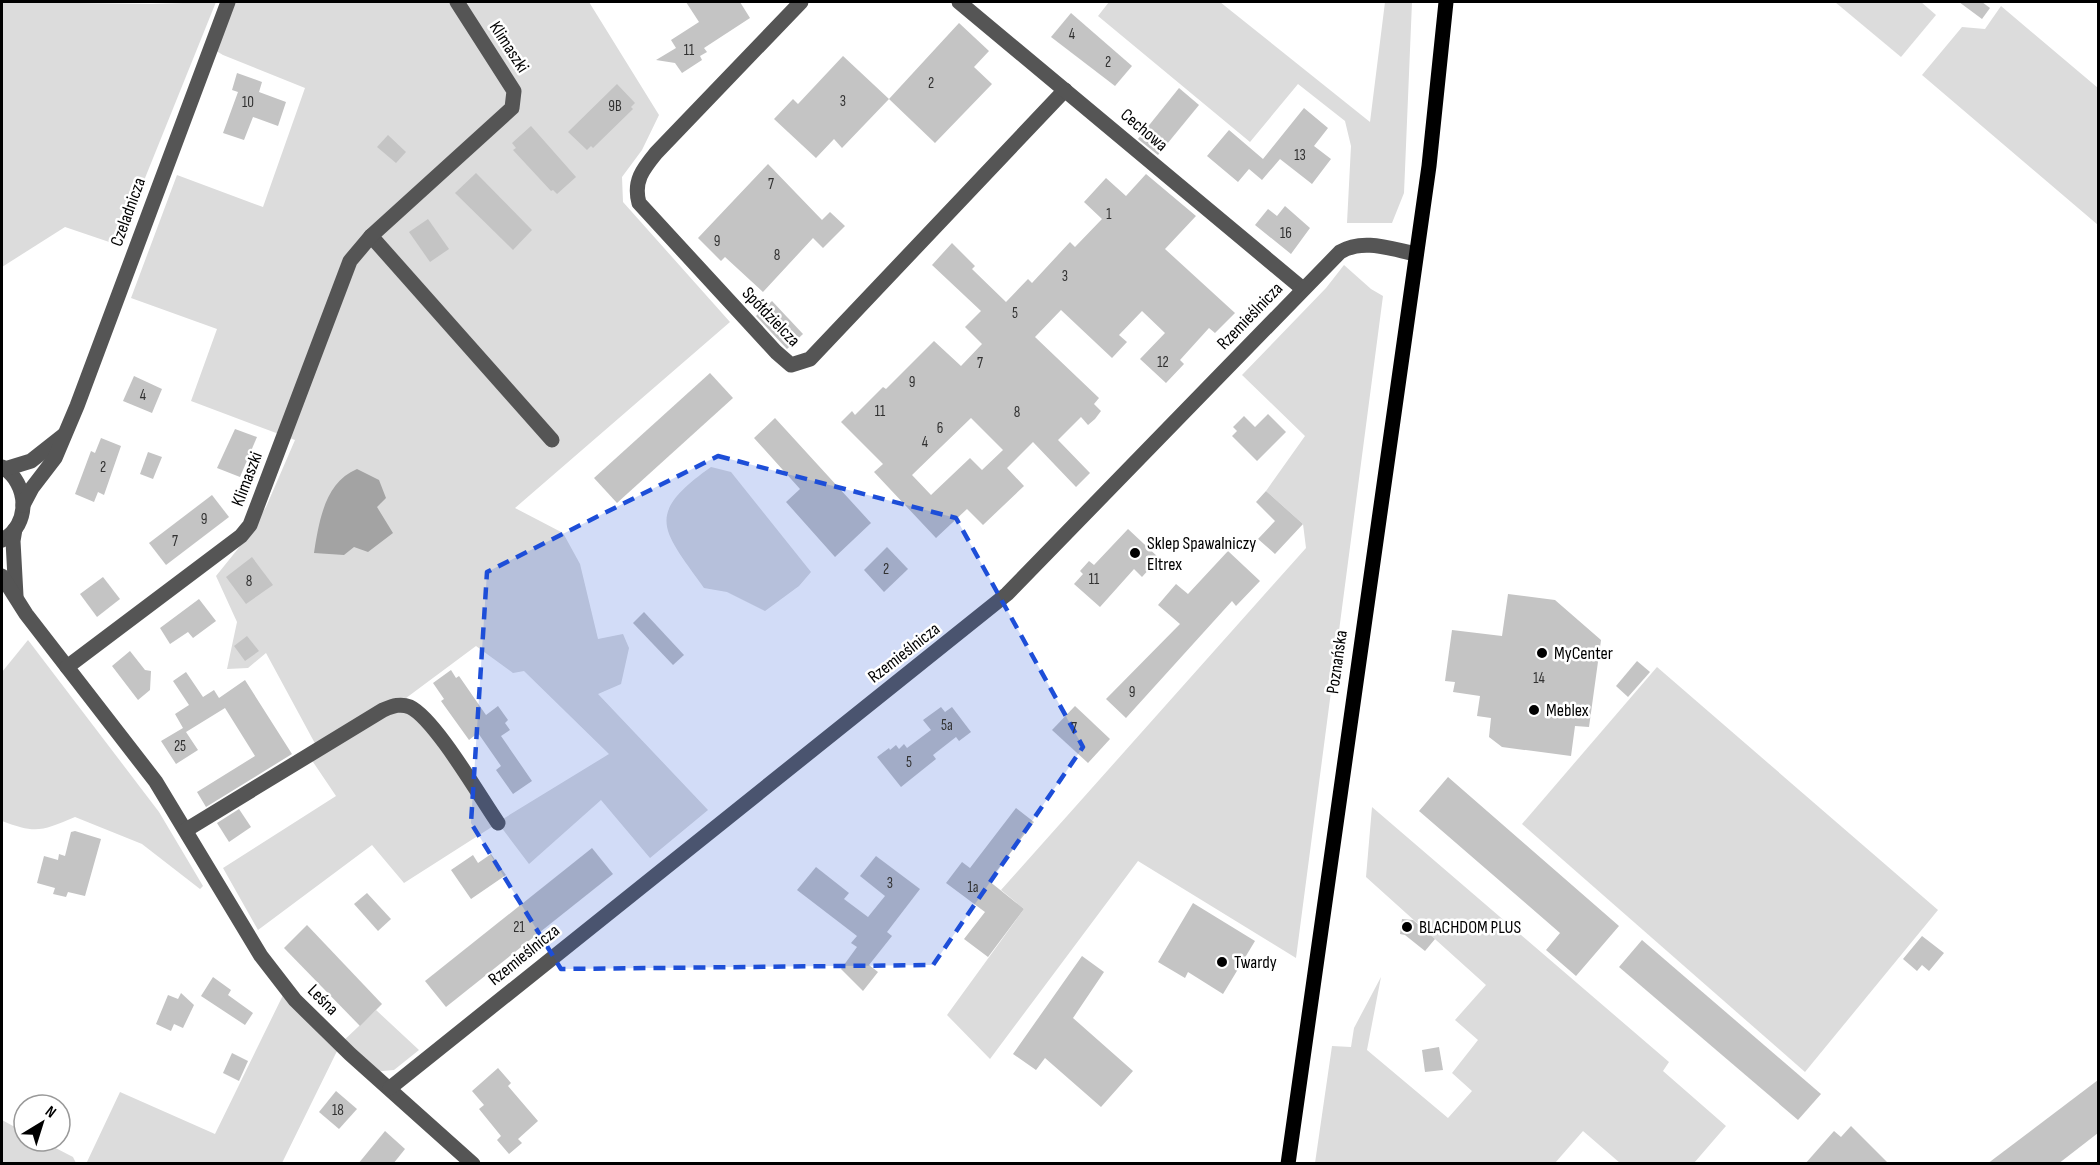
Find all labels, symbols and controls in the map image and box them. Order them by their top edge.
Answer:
street label: Klimaszki [485,18,533,76]
house number: 4 [1069,25,1075,44]
house number: 11 [684,41,695,60]
house number: 2 [1105,53,1111,72]
house number: 2 [928,74,934,93]
house number: 3 [840,92,846,111]
house number: 10 [242,93,254,112]
house number: 9B [608,97,622,116]
street label: Cechowa [1116,104,1172,156]
house number: 13 [1294,146,1306,165]
street label: Czeladnicza [106,175,150,249]
house number: 7 [768,175,774,194]
house number: 1 [1106,205,1112,224]
house number: 16 [1280,224,1292,243]
house number: 9 [714,232,720,251]
house number: 8 [774,246,780,265]
house number: 3 [1062,267,1068,286]
street label: Rzemieślnicza [1213,278,1287,354]
street label: Spółdzielcza [738,283,804,351]
house number: 5 [1012,304,1018,323]
house number: 12 [1157,353,1169,372]
house number: 7 [977,354,983,373]
house number: 9 [909,373,915,392]
house number: 4 [140,386,146,405]
house number: 11 [875,402,886,421]
house number: 8 [1014,403,1020,422]
house number: 6 [937,419,943,438]
house number: 4 [922,433,928,452]
street label: Klimaszki [227,449,267,509]
house number: 2 [100,458,106,477]
house number: 9 [201,510,207,529]
house number: 7 [172,532,178,551]
place label: Sklep Spawalniczy Eltrex [1147,533,1256,575]
marker: Sklep Spawalniczy Eltrex [1128,546,1142,560]
house number: 2 [883,560,889,579]
house number: 11 [1089,570,1100,589]
house number: 8 [246,572,252,591]
street label: Rzemieślnicza [864,618,944,688]
street label: Poznańska [1322,629,1352,695]
place label: MyCenter [1554,643,1613,664]
marker: MyCenter [1535,646,1549,660]
house number: 14 [1533,669,1545,688]
house number: 9 [1129,683,1135,702]
place label: Meblex [1546,700,1589,721]
marker: Meblex [1527,703,1541,717]
house number: 5a [941,716,953,735]
house number: 7 [1071,719,1077,738]
house number: 25 [174,737,186,756]
house number: 5 [906,753,912,772]
house number: 3 [887,874,893,893]
house number: 1a [967,878,979,897]
place label: BLACHDOM PLUS [1419,917,1521,938]
house number: 21 [513,918,525,937]
street label: Rzemieślnicza [484,920,564,990]
marker: BLACHDOM PLUS [1400,920,1414,934]
place label: Twardy [1234,952,1277,973]
marker: Twardy [1215,955,1229,969]
street label: Leśna [303,980,343,1020]
north arrow [12,1093,72,1153]
house number: 18 [332,1101,344,1120]
text: N [41,1102,60,1122]

